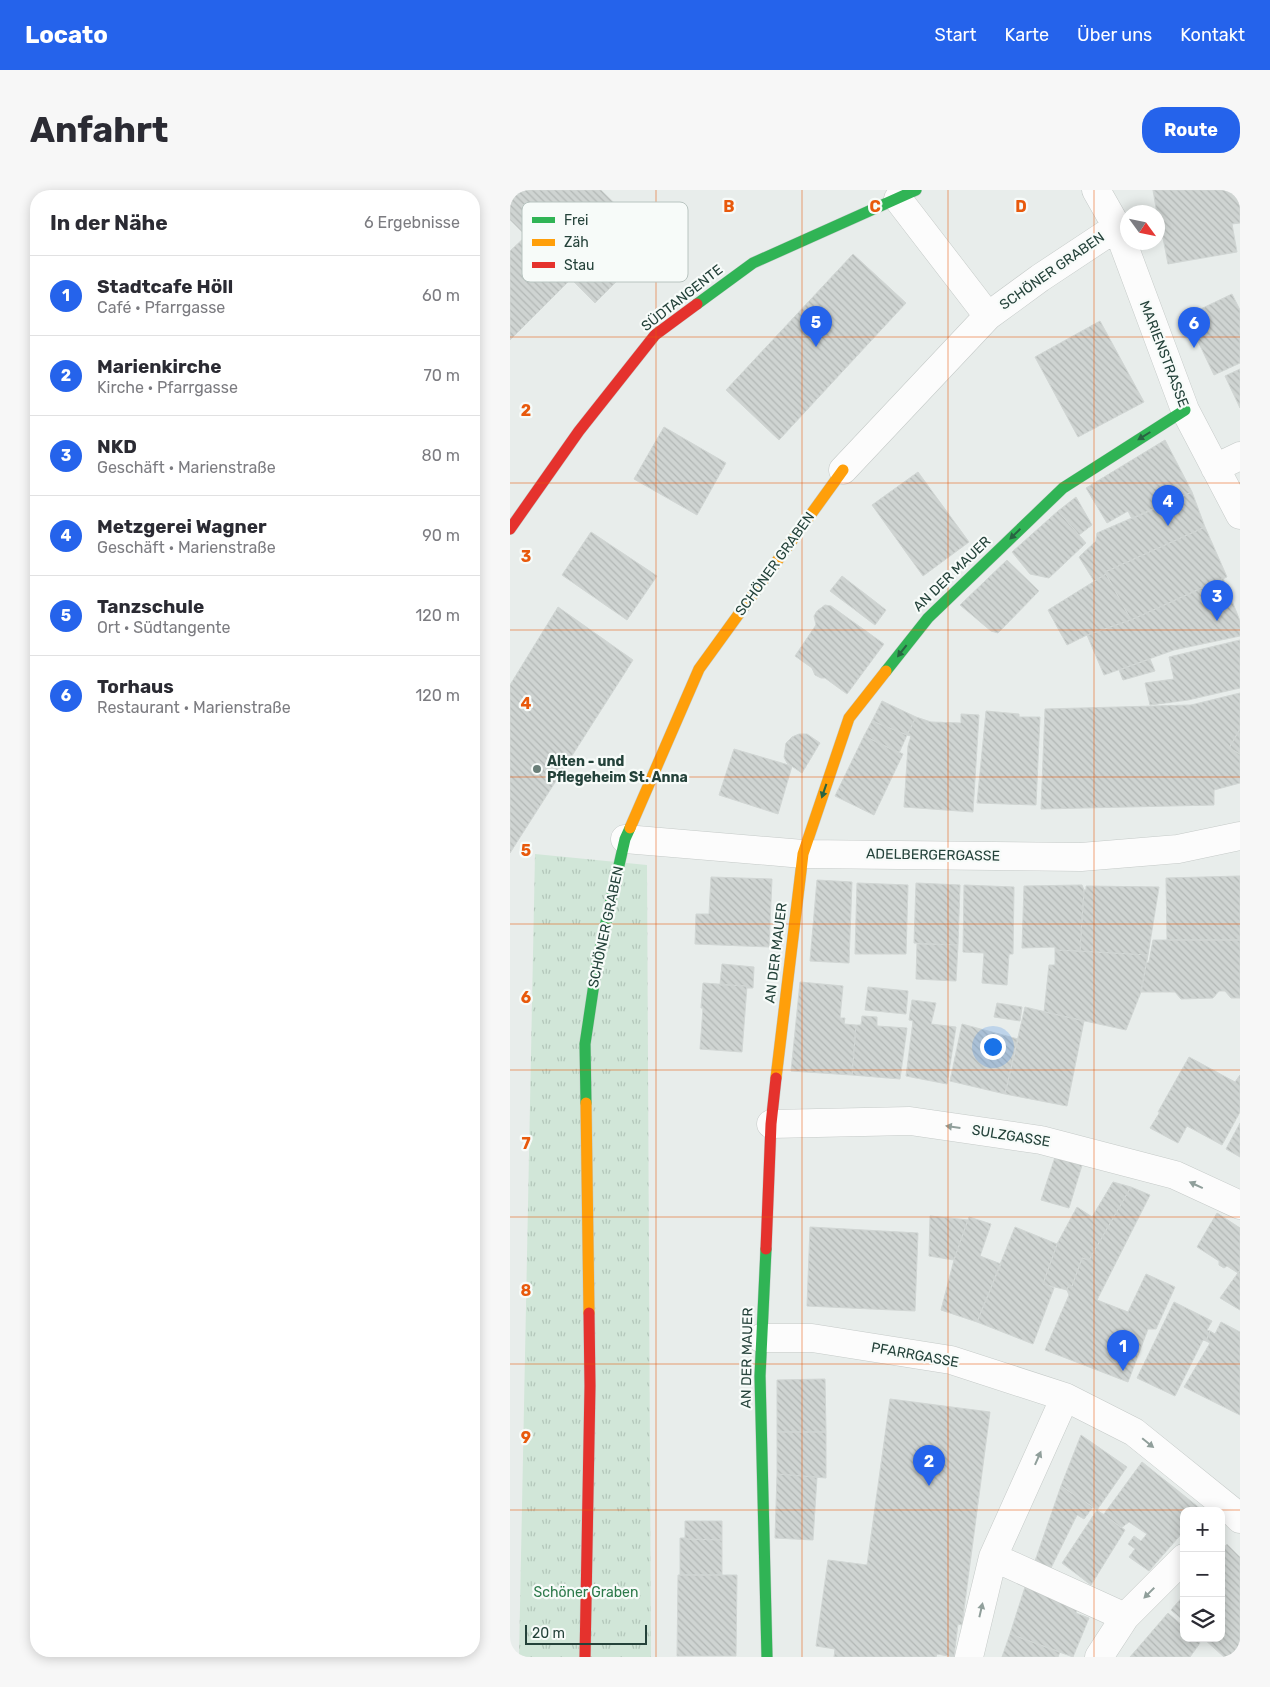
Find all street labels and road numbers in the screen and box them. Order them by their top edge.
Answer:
street label: SCHÖNER GRABEN [996,228,1108,314]
street label: SÜDTANGENTE [638,261,726,335]
street label: MARIENSTRASSE [1136,298,1192,410]
street label: SCHÖNER GRABEN [732,509,818,619]
street label: AN DER MAUER [910,533,994,615]
street label: ADELBERGERGASSE [866,845,1000,865]
street label: SCHÖNER GRABEN [585,865,627,989]
street label: AN DER MAUER [761,902,791,1004]
street label: SULZGASSE [971,1121,1051,1151]
street label: AN DER MAUER [738,1307,756,1409]
street label: PFARRGASSE [870,1339,960,1371]

